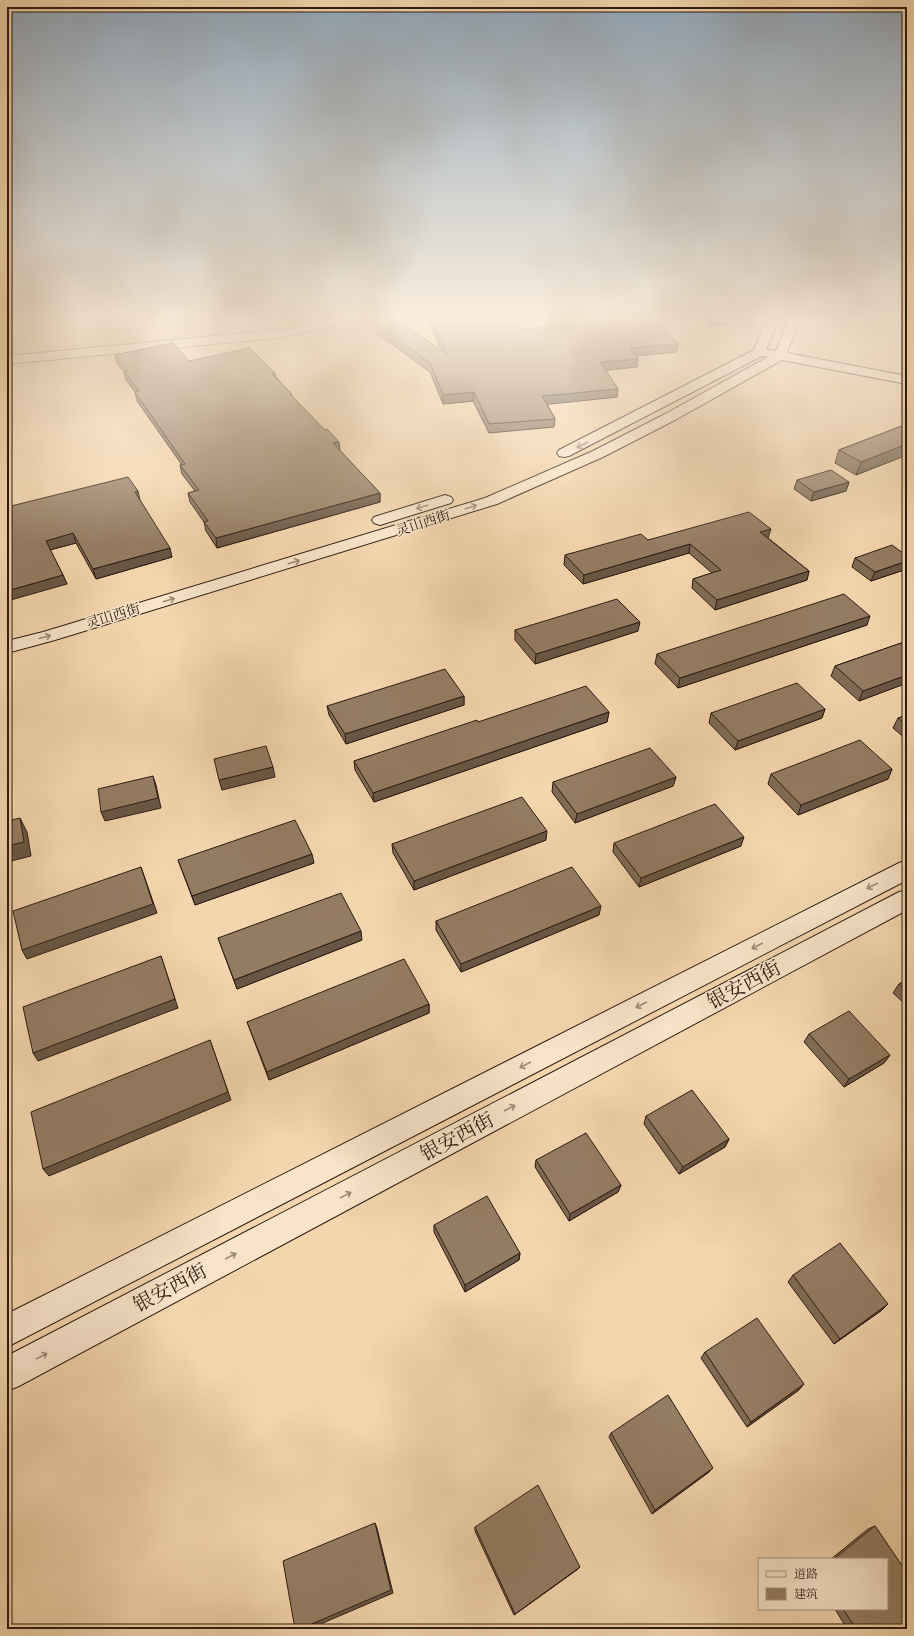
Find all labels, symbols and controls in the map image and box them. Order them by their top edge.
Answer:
one-way arrow [576,441,588,449]
one-way arrow [465,503,478,510]
one-way arrow [416,504,429,511]
street label: 灵山西街 [394,506,452,540]
one-way arrow [287,558,300,565]
one-way arrow [163,595,175,603]
street label: 灵山西街 [84,600,142,632]
one-way arrow [38,633,51,640]
one-way arrow [867,883,879,891]
one-way arrow [751,943,763,950]
street label: 银安西街 [703,955,785,1015]
one-way arrow [635,1002,647,1009]
one-way arrow [520,1061,532,1069]
one-way arrow [504,1104,516,1112]
street label: 银安西街 [416,1107,498,1167]
one-way arrow [340,1191,352,1198]
one-way arrow [225,1252,237,1259]
street label: 银安西街 [129,1258,211,1318]
one-way arrow [35,1351,47,1359]
legend [758,1558,888,1610]
text: 道路 [794,1567,818,1582]
text: 建筑 [794,1587,818,1602]

